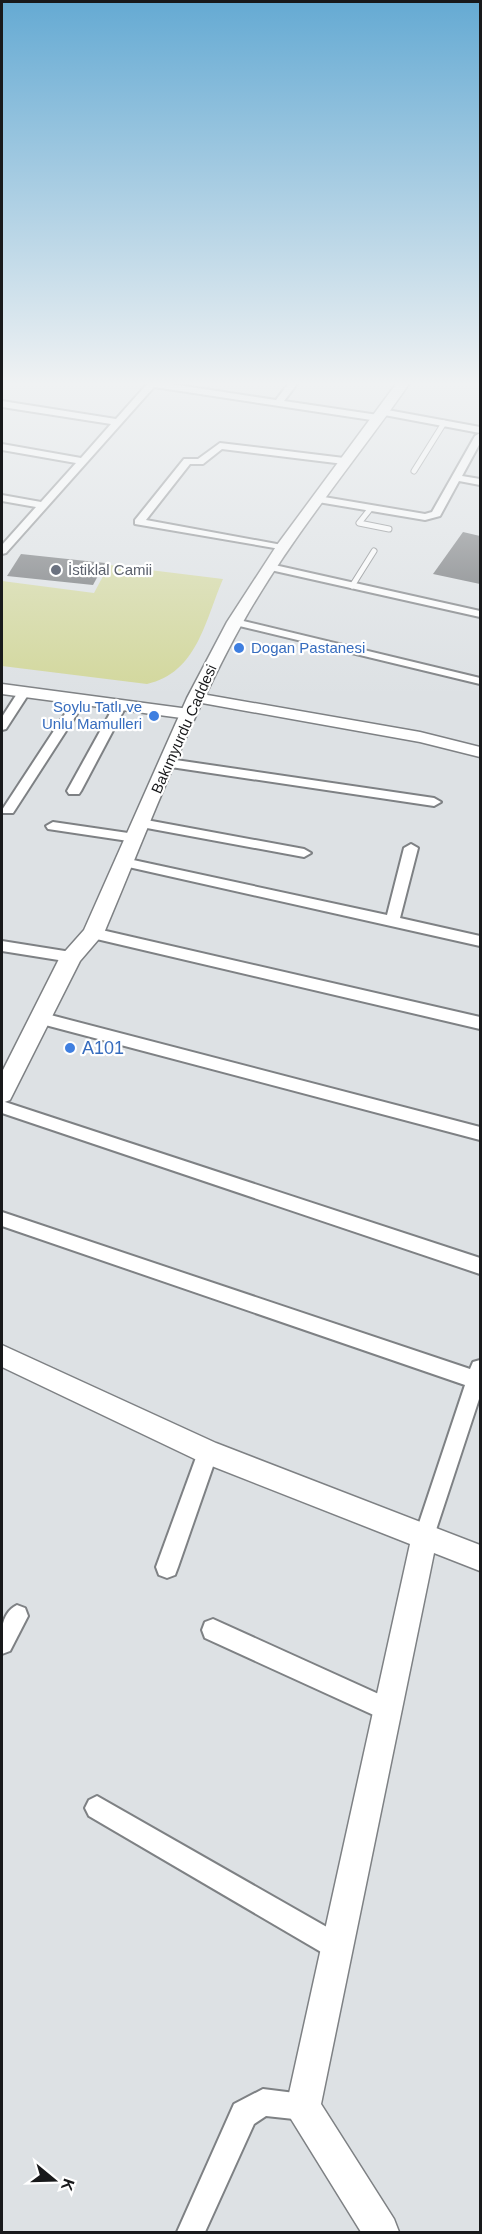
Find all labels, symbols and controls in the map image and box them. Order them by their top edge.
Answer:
place label: İstiklal Camii [68,561,152,578]
marker: İstiklal Camii [49,563,63,577]
place label: Dogan Pastanesi [251,639,365,656]
marker: Dogan Pastanesi [232,641,246,655]
street label: Bakımyurdu Caddesi [147,662,220,796]
place label: Soylu Tatlı ve Unlu Mamulleri [42,698,142,732]
marker: Soylu Tatlı ve Unlu Mamulleri [147,709,161,723]
place label: A101 [82,1038,124,1058]
marker: A101 [63,1041,77,1055]
north arrow [24,2150,84,2210]
text: K [58,2176,78,2193]

